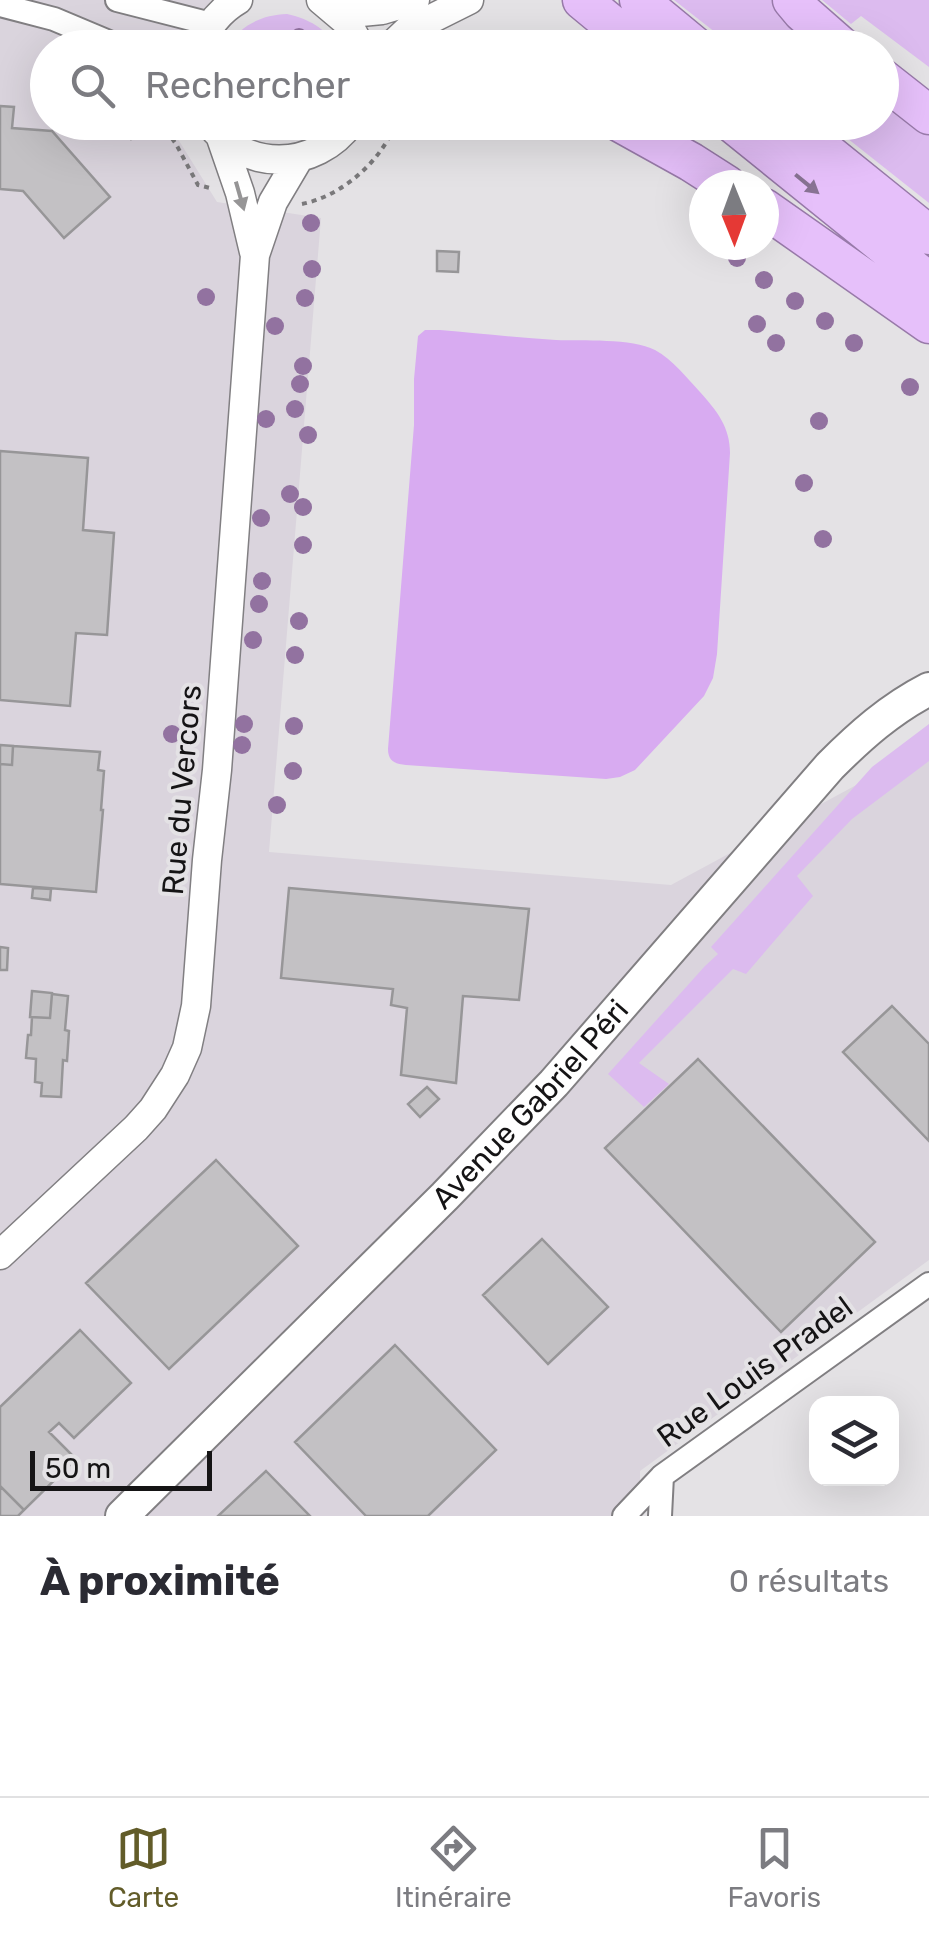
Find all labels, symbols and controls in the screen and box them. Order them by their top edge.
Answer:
search box [30,30,899,140]
icon: search [65,58,120,113]
text: Rechercher [145,62,350,108]
north arrow [689,170,779,260]
one-way arrow [794,173,820,194]
one-way arrow [233,181,248,212]
street label: Rue du Vercors [155,683,209,897]
street label: Avenue Gabriel Péri [425,992,636,1216]
street label: Rue Louis Pradel [650,1289,860,1455]
map controls [809,1396,899,1486]
button: layers [809,1396,899,1486]
scale bar [30,1446,212,1490]
text: 50 m [45,1452,111,1485]
text: À proximité [40,1556,280,1606]
text: 0 résultats [729,1562,889,1600]
tab: Carte [108,1821,179,1914]
tab: Itinéraire [395,1821,512,1914]
tab: Favoris [728,1821,821,1914]

